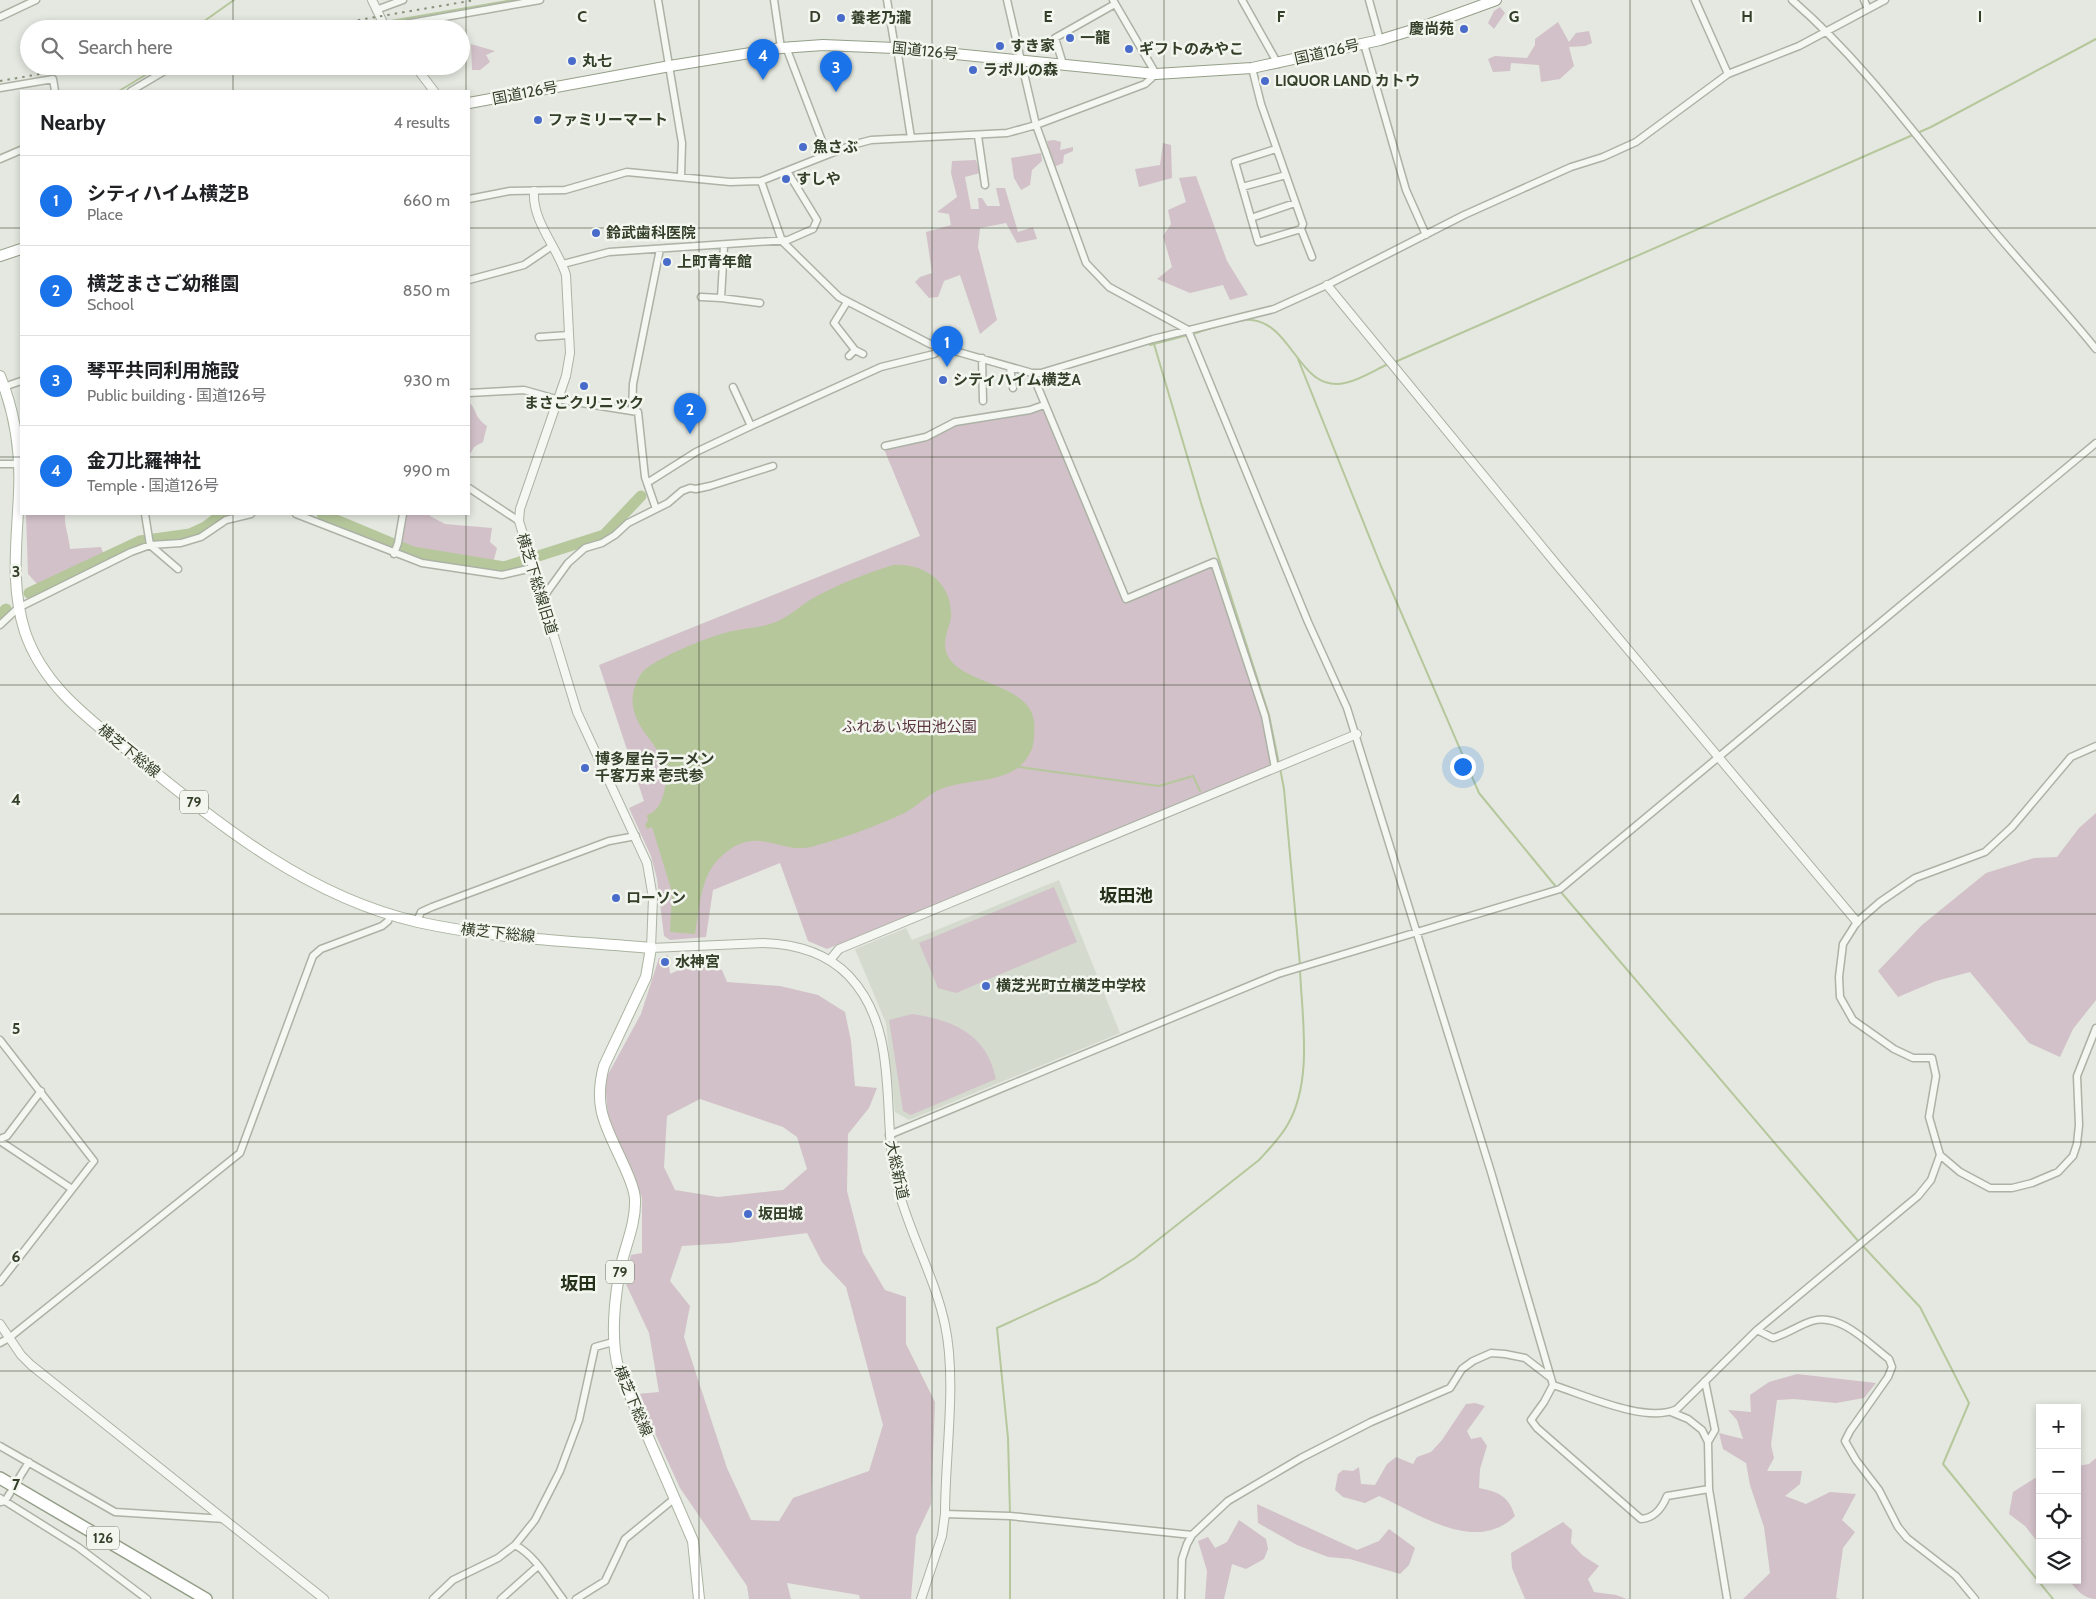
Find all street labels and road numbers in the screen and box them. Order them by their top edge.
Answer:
street label: 国道126号 [1293,36,1361,68]
street label: 国道126号 [891,39,959,63]
street label: 国道126号 [491,78,559,108]
street label: 横芝下総線旧道 [513,531,561,637]
street label: 横芝下総線 [94,720,164,782]
road number: 79 [180,790,208,814]
street label: 横芝下総線 [460,920,536,946]
street label: 大総新道 [882,1139,912,1201]
road number: 79 [606,1260,634,1284]
street label: 横芝下総線 [610,1363,656,1439]
road number: 126 [87,1526,119,1550]

